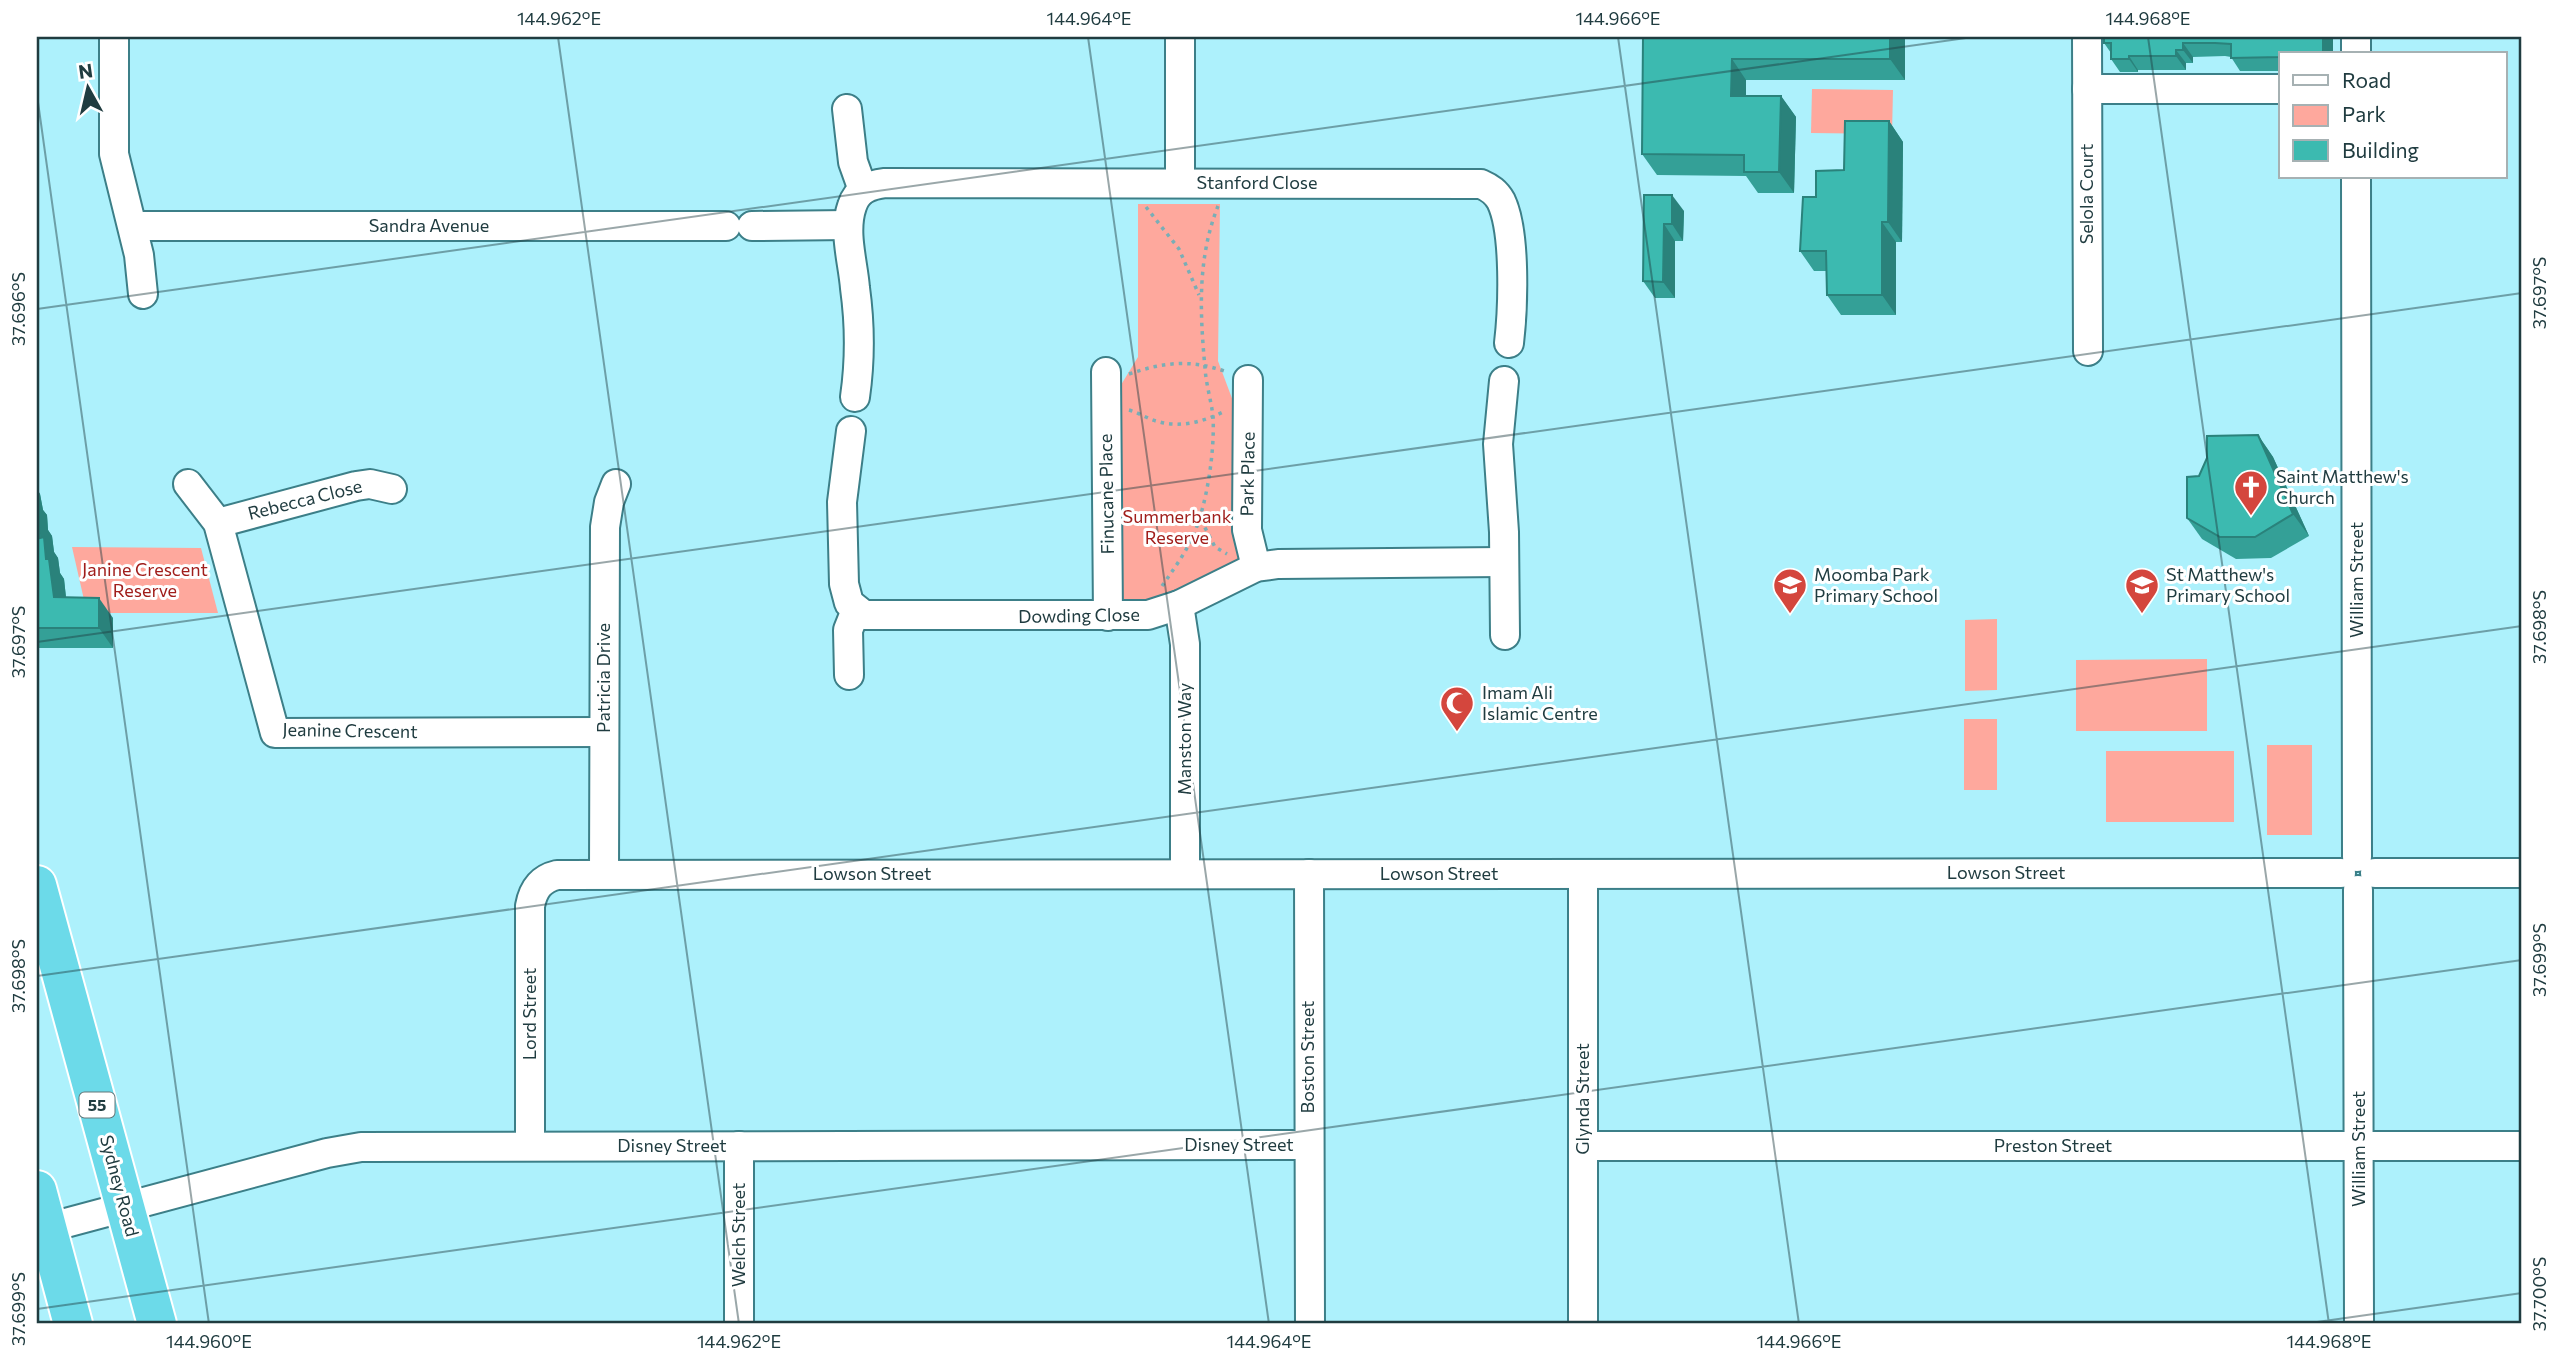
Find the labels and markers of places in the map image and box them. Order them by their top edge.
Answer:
place label: Saint Matthew's Church [2276,465,2409,508]
church icon: Saint Matthew's Church [2232,468,2270,517]
place label: Moomba Park Primary School [1814,563,1938,606]
place label: St Matthew's Primary School [2166,563,2290,606]
school or university icon: Moomba Park Primary School [1771,566,1809,615]
school or university icon: St Matthew's Primary School [2123,566,2161,615]
place label: Imam Ali Islamic Centre [1482,681,1598,724]
mosque icon: Imam Ali Islamic Centre [1438,684,1476,733]

